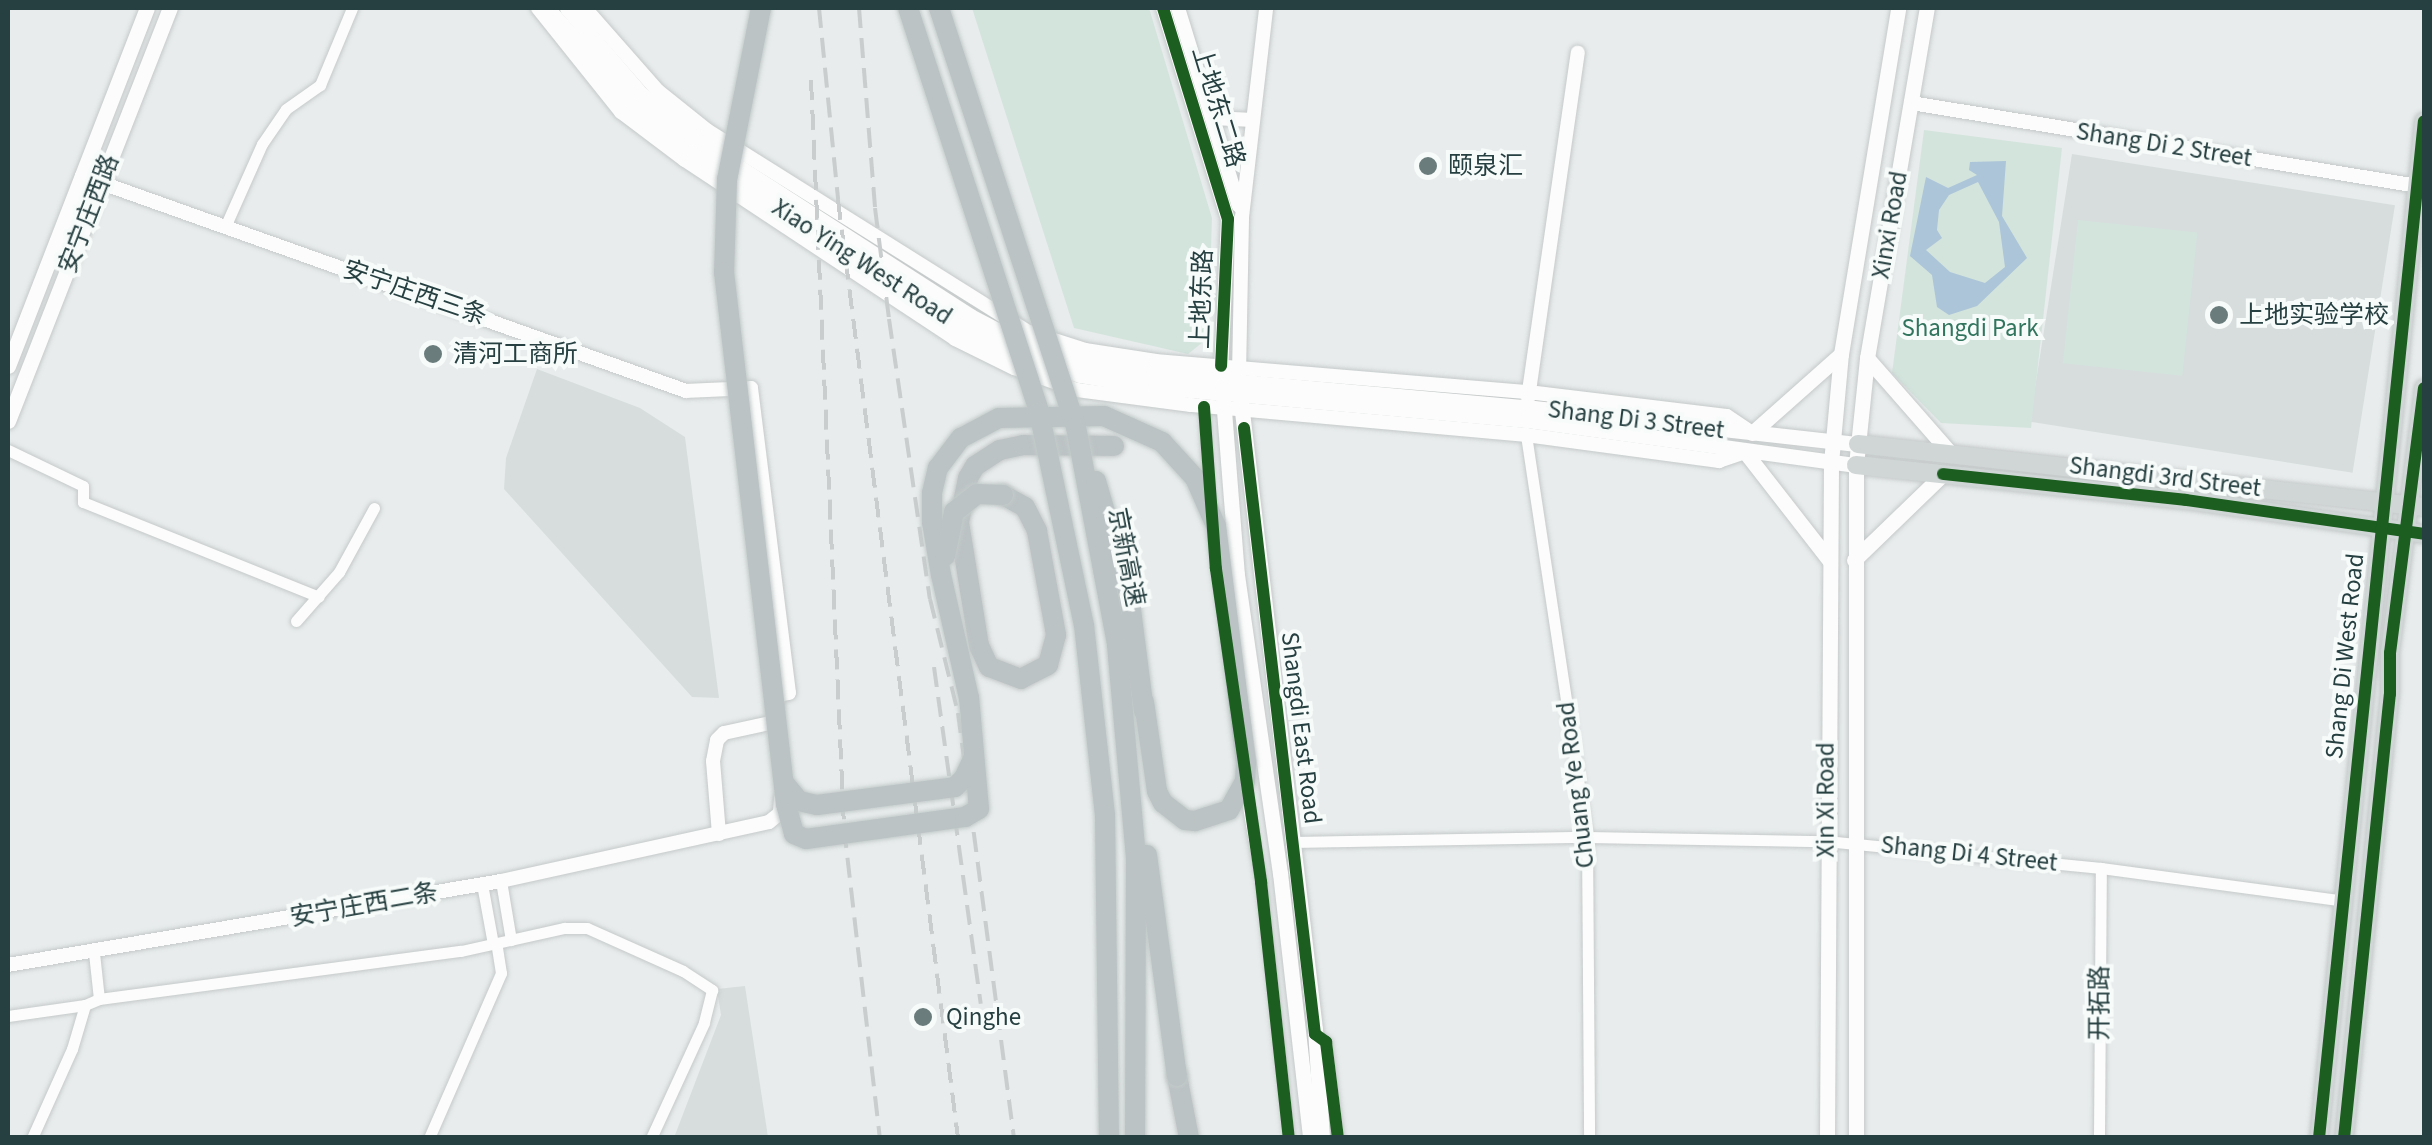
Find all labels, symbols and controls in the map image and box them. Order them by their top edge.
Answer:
street label: 上地东二路 [1185,43,1251,171]
street label: Shang Di 2 Street [2074,116,2254,174]
street label: 安宁庄西路 [53,150,125,278]
place label: 颐泉汇 [1448,151,1523,181]
marker: 颐泉汇 [1417,155,1439,177]
street label: Xinxi Road [1866,169,1914,281]
street label: Xiao Ying West Road [766,193,958,331]
street label: 上地东路 [1185,249,1219,349]
street label: 安宁庄西三条 [339,254,491,332]
place label: 上地实验学校 [2239,300,2389,330]
marker: 上地实验学校 [2208,304,2230,326]
park label: Shangdi Park [1901,313,2039,343]
place label: 清河工商所 [453,339,578,369]
marker: 清河工商所 [422,343,444,365]
street label: Shang Di 3 Street [1546,394,1726,446]
street label: Shangdi 3rd Street [2067,450,2263,504]
street label: 京新高速 [1102,505,1150,609]
street label: Shang Di West Road [2319,552,2371,760]
street label: Shangdi East Road [1274,630,1328,826]
street label: Chuang Ye Road [1551,700,1601,870]
street label: Xin Xi Road [1811,742,1841,858]
street label: Shang Di 4 Street [1879,830,2059,878]
street label: 安宁庄西二条 [288,877,440,933]
street label: 开拓路 [2085,966,2115,1040]
place label: Qinghe [946,1002,1021,1032]
marker: Qinghe [910,1004,936,1030]

